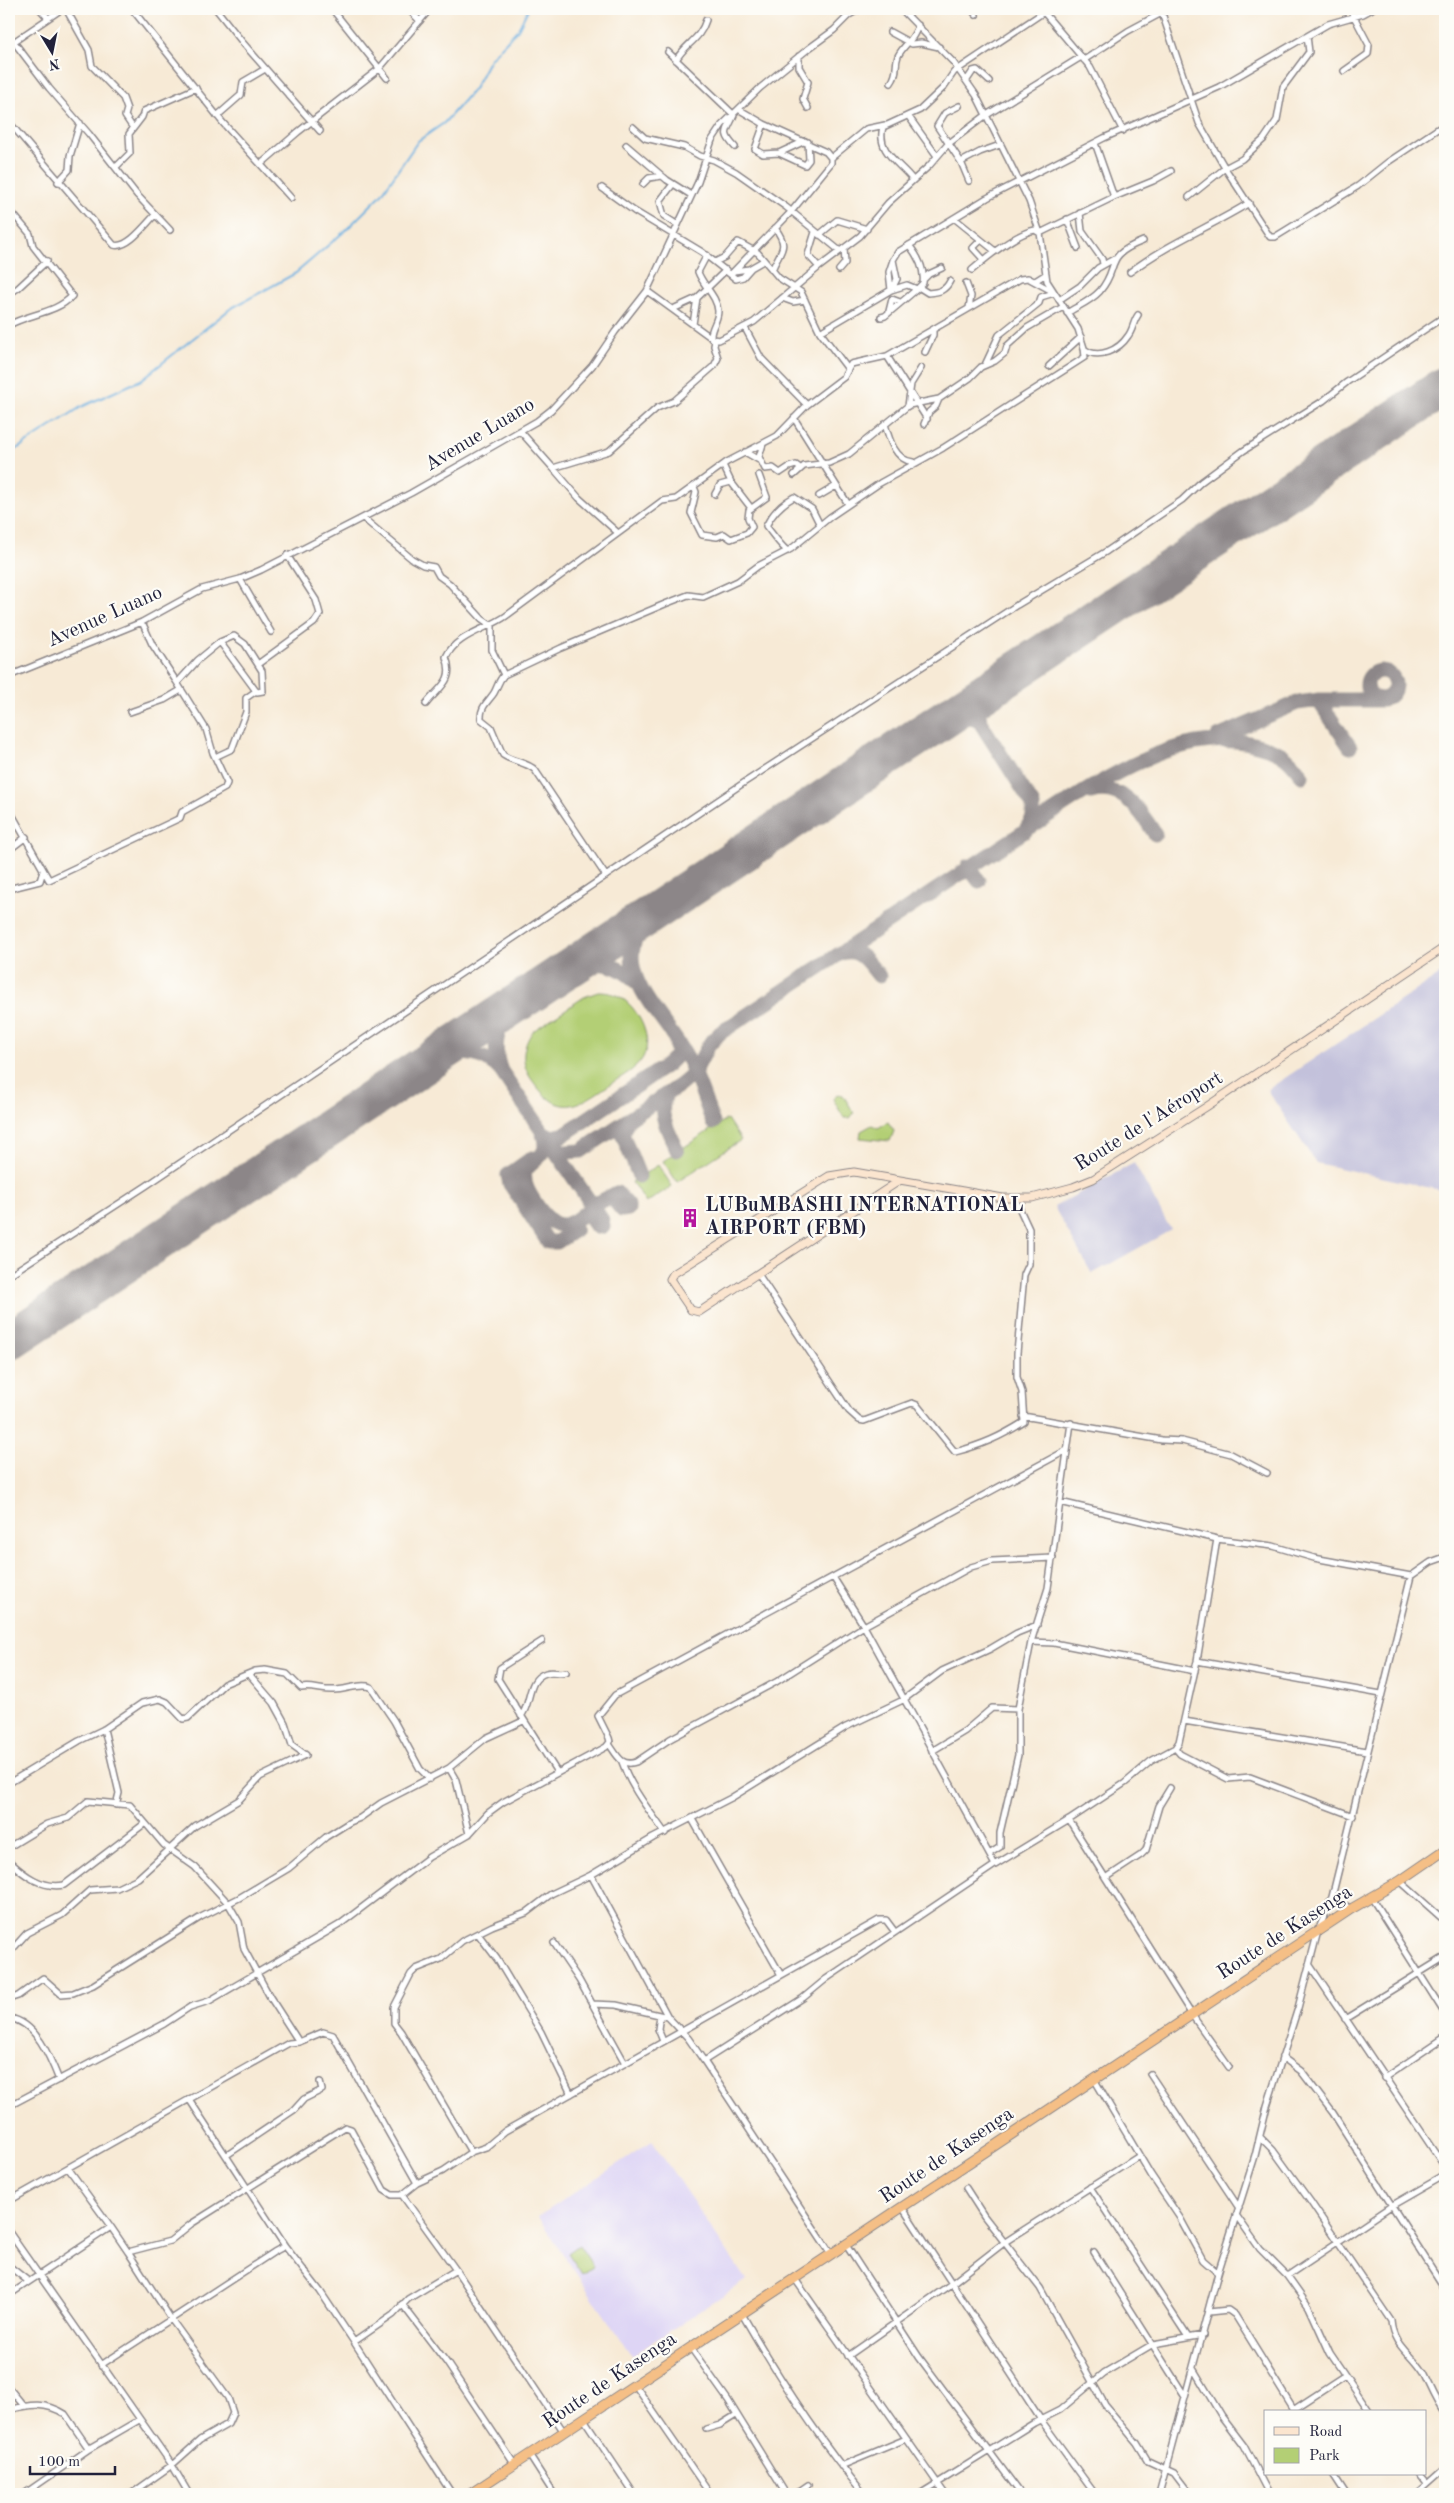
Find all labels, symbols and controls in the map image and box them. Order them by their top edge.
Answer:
north arrow [28,28,78,78]
text: N [47,56,61,72]
street label: Avenue Luano [422,395,538,475]
street label: Avenue Luano [44,583,166,651]
street label: Route de l'Aéroport [1072,1068,1226,1176]
place label: LUBuMBASHI INTERNATIONAL AIRPORT (FBM) [705,1196,1023,1239]
building icon: LUBuMBASHI INTERNATIONAL AIRPORT (FBM) [679,1207,701,1229]
street label: Route de Kasenga [1214,1882,1356,1984]
street label: Route de Kasenga [877,2104,1017,2208]
street label: Route de Kasenga [540,2329,680,2433]
legend [1264,2410,1426,2476]
text: Road [1309,2425,1343,2440]
scale bar [30,2443,115,2475]
text: Park [1309,2449,1340,2464]
text: 100 m [38,2455,80,2470]

